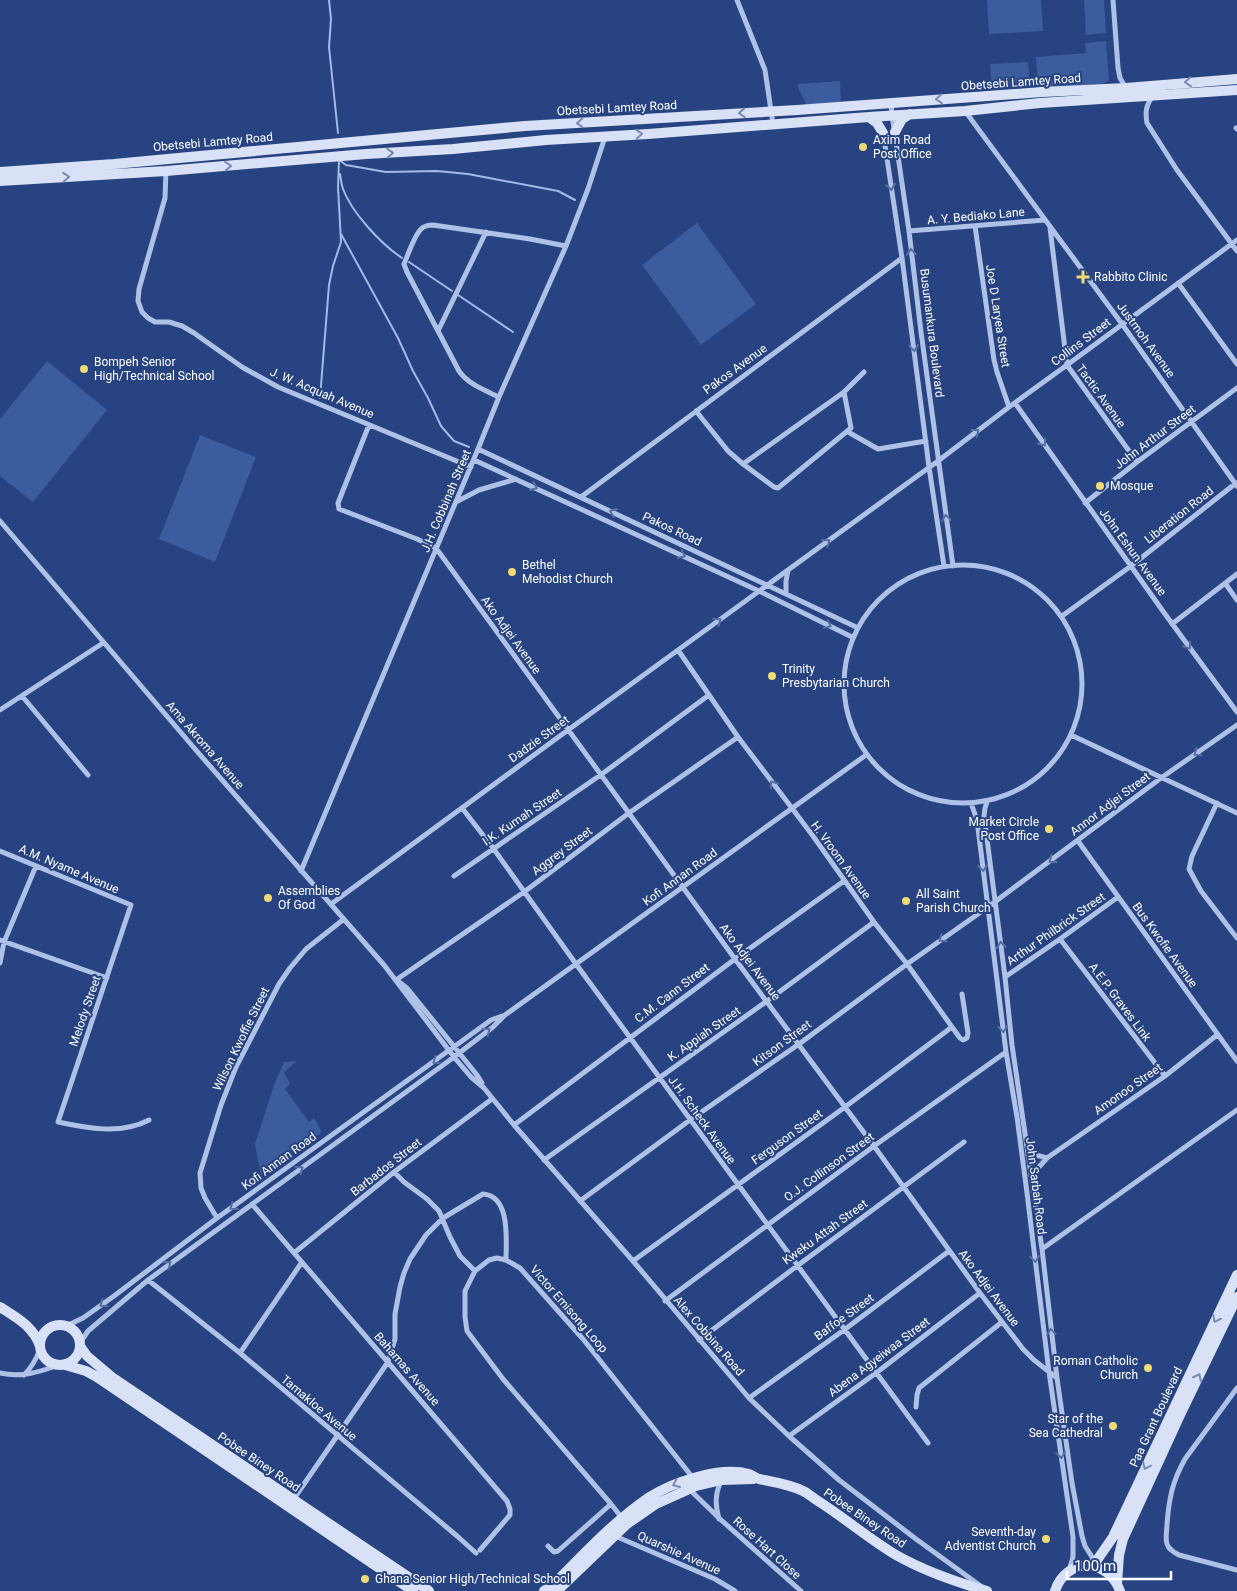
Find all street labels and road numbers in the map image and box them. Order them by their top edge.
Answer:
street label: Obetsebi Lamtey Road [960,71,1082,93]
street label: Obetsebi Lamtey Road [557,98,677,118]
street label: Obetsebi Lamtey Road [152,130,274,154]
street label: A. Y. Bediako Lane [927,205,1025,227]
street label: Joe D Laryea Street [983,264,1013,368]
street label: Busumankura Boulevard [917,268,947,398]
street label: Justmoh Avenue [1114,300,1178,380]
street label: Collins Street [1048,315,1114,369]
street label: Pakos Avenue [700,341,770,397]
street label: Tactic Avenue [1073,362,1129,430]
street label: J. W. Acquah Avenue [268,365,376,421]
street label: John Arthur Street [1112,402,1198,472]
street label: J.H. Cobbinah Street [418,448,474,554]
street label: Liberation Road [1142,484,1216,546]
street label: John Eshun Avenue [1097,506,1169,598]
street label: Pakos Road [640,509,704,549]
street label: Ako Adjei Avenue [478,593,544,677]
street label: Ama Akroma Avenue [163,698,247,792]
street label: Dadzie Street [506,712,572,766]
street label: Annor Adjei Street [1067,769,1153,839]
street label: I.K. Kumah Street [480,785,564,849]
street label: H. Vroom Avenue [808,818,874,902]
street label: Aggrey Street [529,824,595,878]
street label: A.M. Nyame Avenue [17,842,121,896]
street label: Kofi Annan Road [640,845,720,909]
street label: Arthur Philbrick Street [1004,890,1108,968]
street label: Bus Kwofie Avenue [1130,900,1200,990]
street label: Ako Adjei Avenue [717,921,783,1003]
street label: C.M. Cann Street [632,960,712,1026]
street label: A.E.P. Graves Link [1086,960,1155,1045]
street label: Melody Street [66,974,104,1048]
street label: Wilson Kwoffie Street [210,985,272,1093]
street label: K. Appiah Street [665,1004,743,1064]
street label: Kitson Street [750,1017,814,1069]
street label: Amonoo Street [1091,1060,1165,1118]
street label: J.H. Scheck Avenue [665,1073,739,1167]
street label: Ferguson Street [749,1106,825,1167]
street label: Kofi Annan Road [239,1129,319,1193]
street label: O.J. Collinson Street [781,1130,877,1204]
street label: Barbados Street [348,1135,424,1199]
street label: John Sarbah Road [1023,1137,1049,1235]
street label: Kweku Attah Street [780,1196,870,1268]
street label: Ako Adjei Avenue [956,1247,1022,1329]
street label: Victor Emisong Loop [527,1262,611,1356]
street label: Baffoe Street [811,1291,877,1343]
street label: Alex Cobbina Road [671,1293,747,1379]
street label: Abena Agyeiwaa Street [826,1314,932,1400]
street label: Bahamas Avenue [371,1329,443,1409]
street label: Paa Grant Boulevard [1127,1365,1185,1469]
street label: Tamakloe Avenue [278,1372,360,1444]
street label: Pobee Biney Road [215,1429,303,1495]
street label: Pobee Biney Road [821,1485,909,1551]
street label: Rose Hart Close [730,1514,804,1582]
street label: Quarshie Avenue [635,1528,723,1578]

